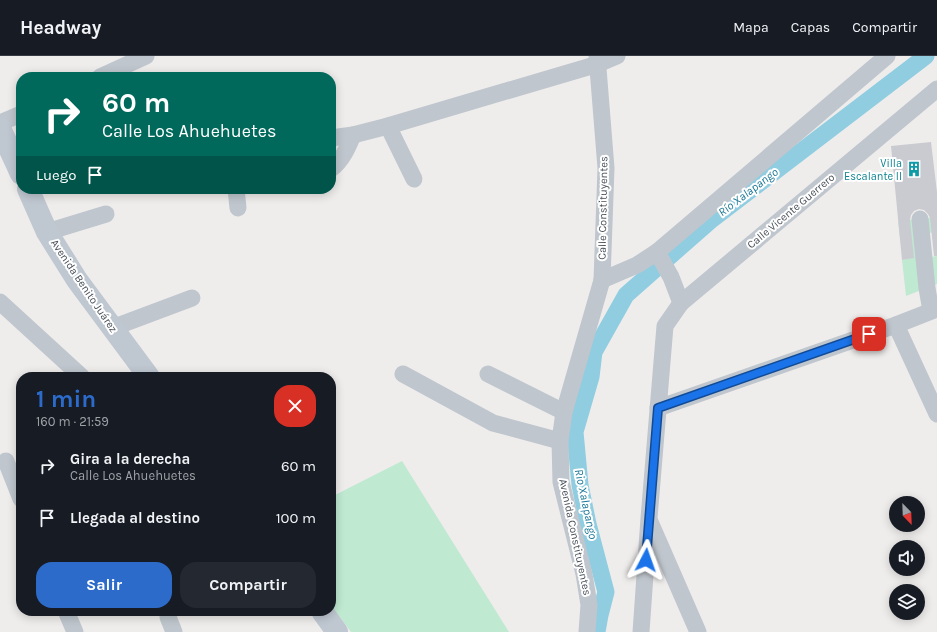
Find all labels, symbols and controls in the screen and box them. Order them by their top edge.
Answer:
text: Headway [20,17,101,39]
text: Mapa [733,19,769,36]
text: Capas [791,19,830,36]
text: Compartir [852,19,917,36]
text: 60 m [102,86,170,119]
icon: right [36,88,88,140]
text: Calle Los Ahuehuetes [102,120,276,142]
street label: Calle Constituyentes [596,156,610,260]
place label: Villa Escalante II [844,157,902,183]
building icon: Villa Escalante II [905,160,923,178]
icon: arrive [84,164,106,186]
water label: Río Xalapango [715,165,781,219]
text: Luego [36,166,76,184]
street label: Calle Vicente Guerrero [745,171,837,251]
street label: Avenida Benito Juárez [48,237,120,335]
pin [852,317,886,351]
icon: arrive [858,323,880,345]
text: 1 min [36,385,96,413]
button: close [274,385,316,427]
text: 160 m · 21:59 [36,414,109,429]
text: Gira a la derecha [70,450,190,468]
icon: right [36,455,58,477]
text: 60 m [281,457,316,475]
text: Calle Los Ahuehuetes [70,468,196,483]
water label: Rio Xalapango [572,468,600,540]
street label: Avenida Constituyentes [556,478,594,597]
north arrow [889,496,925,532]
map controls [889,496,925,620]
icon: arrive [36,507,58,529]
text: Llegada al destino [70,509,200,527]
text: 100 m [276,509,316,527]
position arrow [625,539,667,581]
button: sound [889,540,925,576]
button: Salir [36,562,172,608]
button: Compartir [180,562,316,608]
button: layers [889,584,925,620]

